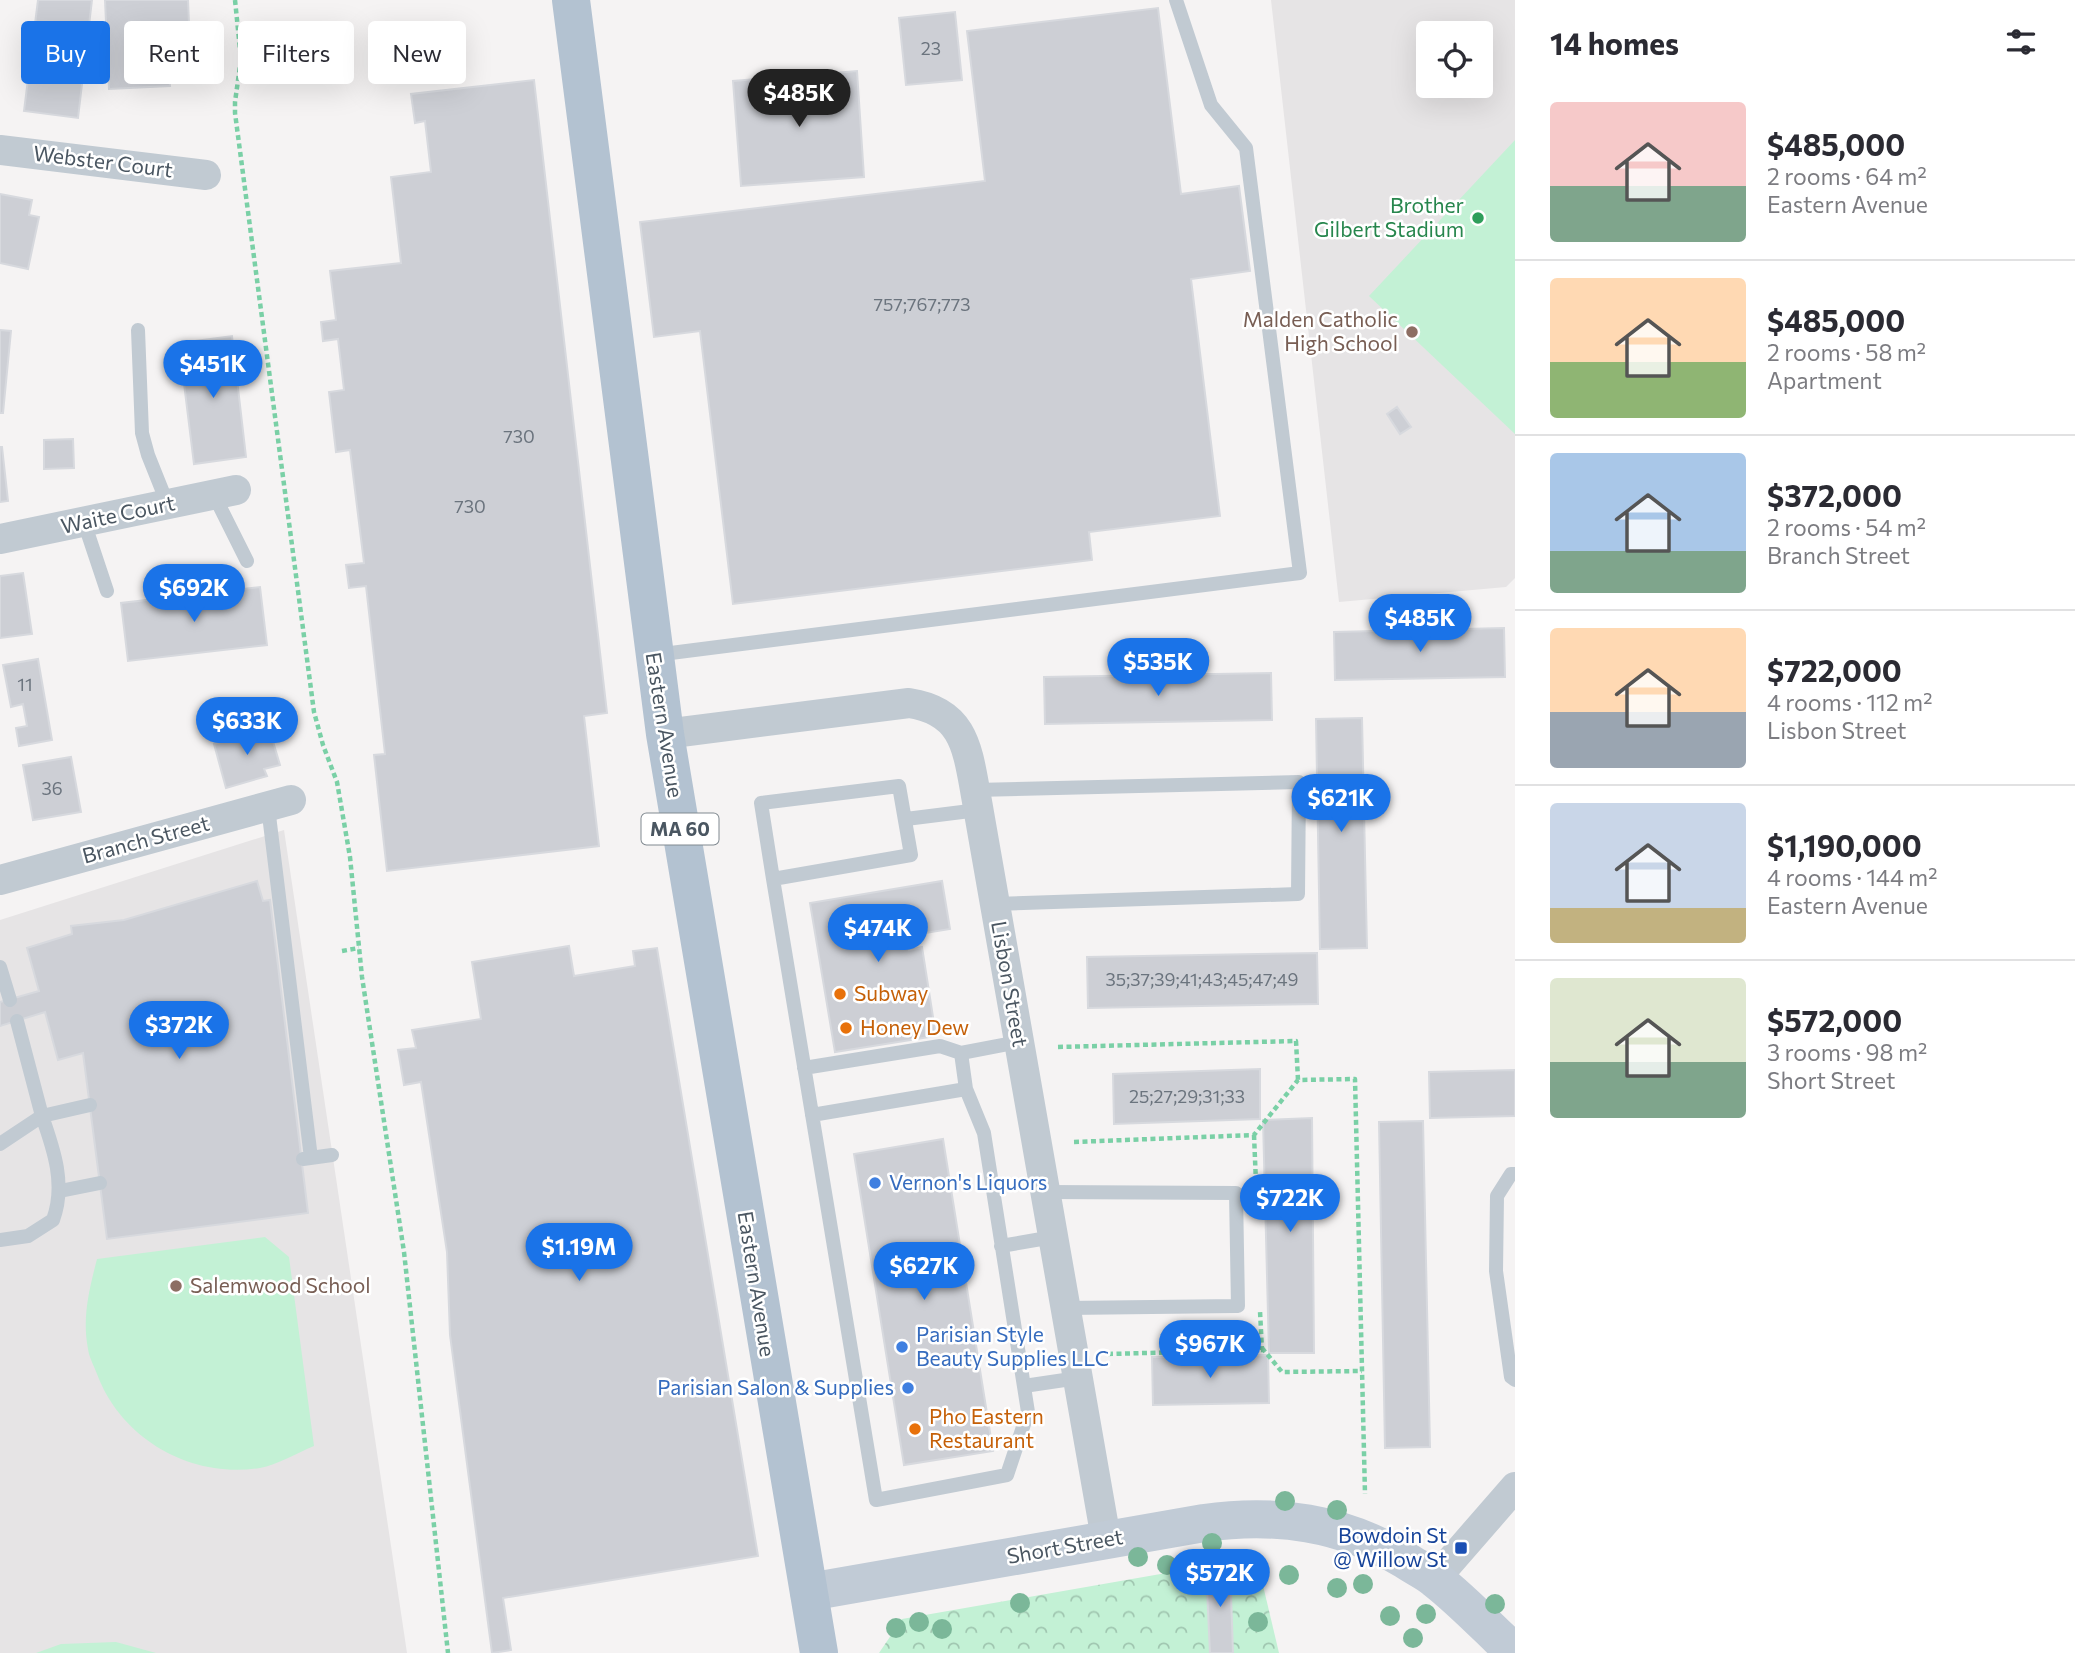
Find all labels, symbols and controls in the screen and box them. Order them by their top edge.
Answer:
chip: Buy [21,21,110,84]
chip: Rent [124,21,224,84]
chip: Filters [238,21,354,84]
chip: New [368,21,466,84]
map controls [1416,21,1493,98]
button: locate [1416,21,1493,98]
icon: filters [2002,23,2040,61]
text: 14 homes [1550,24,1679,61]
house number: 23 [921,37,941,59]
pin: $485K [750,69,848,129]
text: $485K [763,78,835,106]
text: $485,000 [1767,125,1905,162]
icon: home [1606,130,1690,214]
street label: Webster Court [32,140,174,181]
text: 2 rooms · 64 m² [1767,162,1927,190]
text: Eastern Avenue [1767,190,1928,218]
place label: Brother Gilbert Stadium [1314,192,1464,241]
marker: Brother Gilbert Stadium [1470,210,1486,226]
house number: 757;767;773 [874,293,970,315]
text: $485,000 [1767,301,1905,338]
place label: Malden Catholic High School [1243,306,1398,355]
icon: home [1606,306,1690,390]
marker: Malden Catholic High School [1404,324,1420,340]
text: 2 rooms · 58 m² [1767,338,1926,366]
pin: $451K [164,340,262,400]
text: $451K [179,349,247,377]
text: Apartment [1767,366,1882,394]
house number: 730 [503,425,535,447]
text: $372,000 [1767,476,1902,513]
icon: home [1606,481,1690,565]
street label: Waite Court [58,489,177,538]
house number: 730 [454,495,486,517]
text: 2 rooms · 54 m² [1767,513,1926,541]
text: Branch Street [1767,541,1910,569]
pin: $692K [145,564,243,624]
text: $692K [159,573,229,601]
pin: $485K [1371,594,1469,654]
text: $485K [1384,603,1456,631]
pin: $535K [1109,638,1207,698]
text: $535K [1123,647,1193,675]
street label: Eastern Avenue [642,650,689,799]
text: $722,000 [1767,651,1902,688]
icon: home [1606,656,1690,740]
house number: 11 [17,673,33,695]
text: 4 rooms · 112 m² [1767,688,1932,716]
pin: $633K [198,698,296,757]
text: $633K [212,706,282,734]
text: Lisbon Street [1767,716,1906,744]
pin: $621K [1292,774,1390,834]
house number: 36 [41,777,63,799]
text: $621K [1308,783,1374,811]
street label: Branch Street [79,810,212,868]
road number: MA 60 [642,814,718,844]
text: $1,190,000 [1767,826,1922,863]
icon: home [1606,831,1690,915]
text: 4 rooms · 144 m² [1767,863,1937,891]
text: Eastern Avenue [1767,891,1928,919]
pin: $474K [829,904,927,964]
text: $474K [844,913,912,941]
street label: Lisbon Street [987,919,1034,1049]
house number: 35;37;39;41;43;45;47;49 [1105,968,1299,990]
place label: Subway [854,980,929,1005]
marker: Subway [832,986,848,1002]
text: $572,000 [1767,1001,1902,1038]
pin: $372K [130,1002,228,1061]
icon: home [1606,1006,1690,1090]
text: $372K [145,1010,213,1038]
place label: Honey Dew [860,1014,969,1039]
marker: Honey Dew [838,1020,854,1036]
text: 3 rooms · 98 m² [1767,1038,1927,1066]
text: Short Street [1767,1066,1895,1094]
house number: 25;27;29;31;33 [1129,1085,1245,1107]
place label: Vernon's Liquors [889,1169,1047,1194]
pin: $722K [1241,1174,1339,1234]
marker: Vernon's Liquors [867,1175,883,1191]
text: $722K [1256,1183,1324,1211]
street label: Eastern Avenue [734,1209,781,1358]
pin: $1.19M [522,1224,636,1283]
text: $1.19M [542,1232,616,1260]
pin: $627K [875,1242,973,1302]
text: $627K [890,1251,958,1279]
place label: Salemwood School [190,1272,371,1297]
marker: Salemwood School [168,1278,184,1294]
pin: $967K [1161,1320,1259,1380]
place label: Parisian Style Beauty Supplies LLC [916,1321,1109,1370]
text: $967K [1175,1329,1245,1357]
marker: Parisian Style Beauty Supplies LLC [894,1339,910,1355]
place label: Parisian Salon & Supplies [657,1374,894,1399]
marker: Parisian Salon & Supplies [900,1380,916,1396]
place label: Pho Eastern Restaurant [929,1403,1044,1452]
marker: Pho Eastern Restaurant [907,1421,923,1437]
place label: Bowdoin St @ Willow St [1333,1522,1447,1571]
street label: Short Street [1005,1523,1125,1568]
marker: Bowdoin St @ Willow St [1453,1540,1469,1556]
pin: $572K [1171,1550,1269,1609]
text: $572K [1186,1558,1254,1586]

